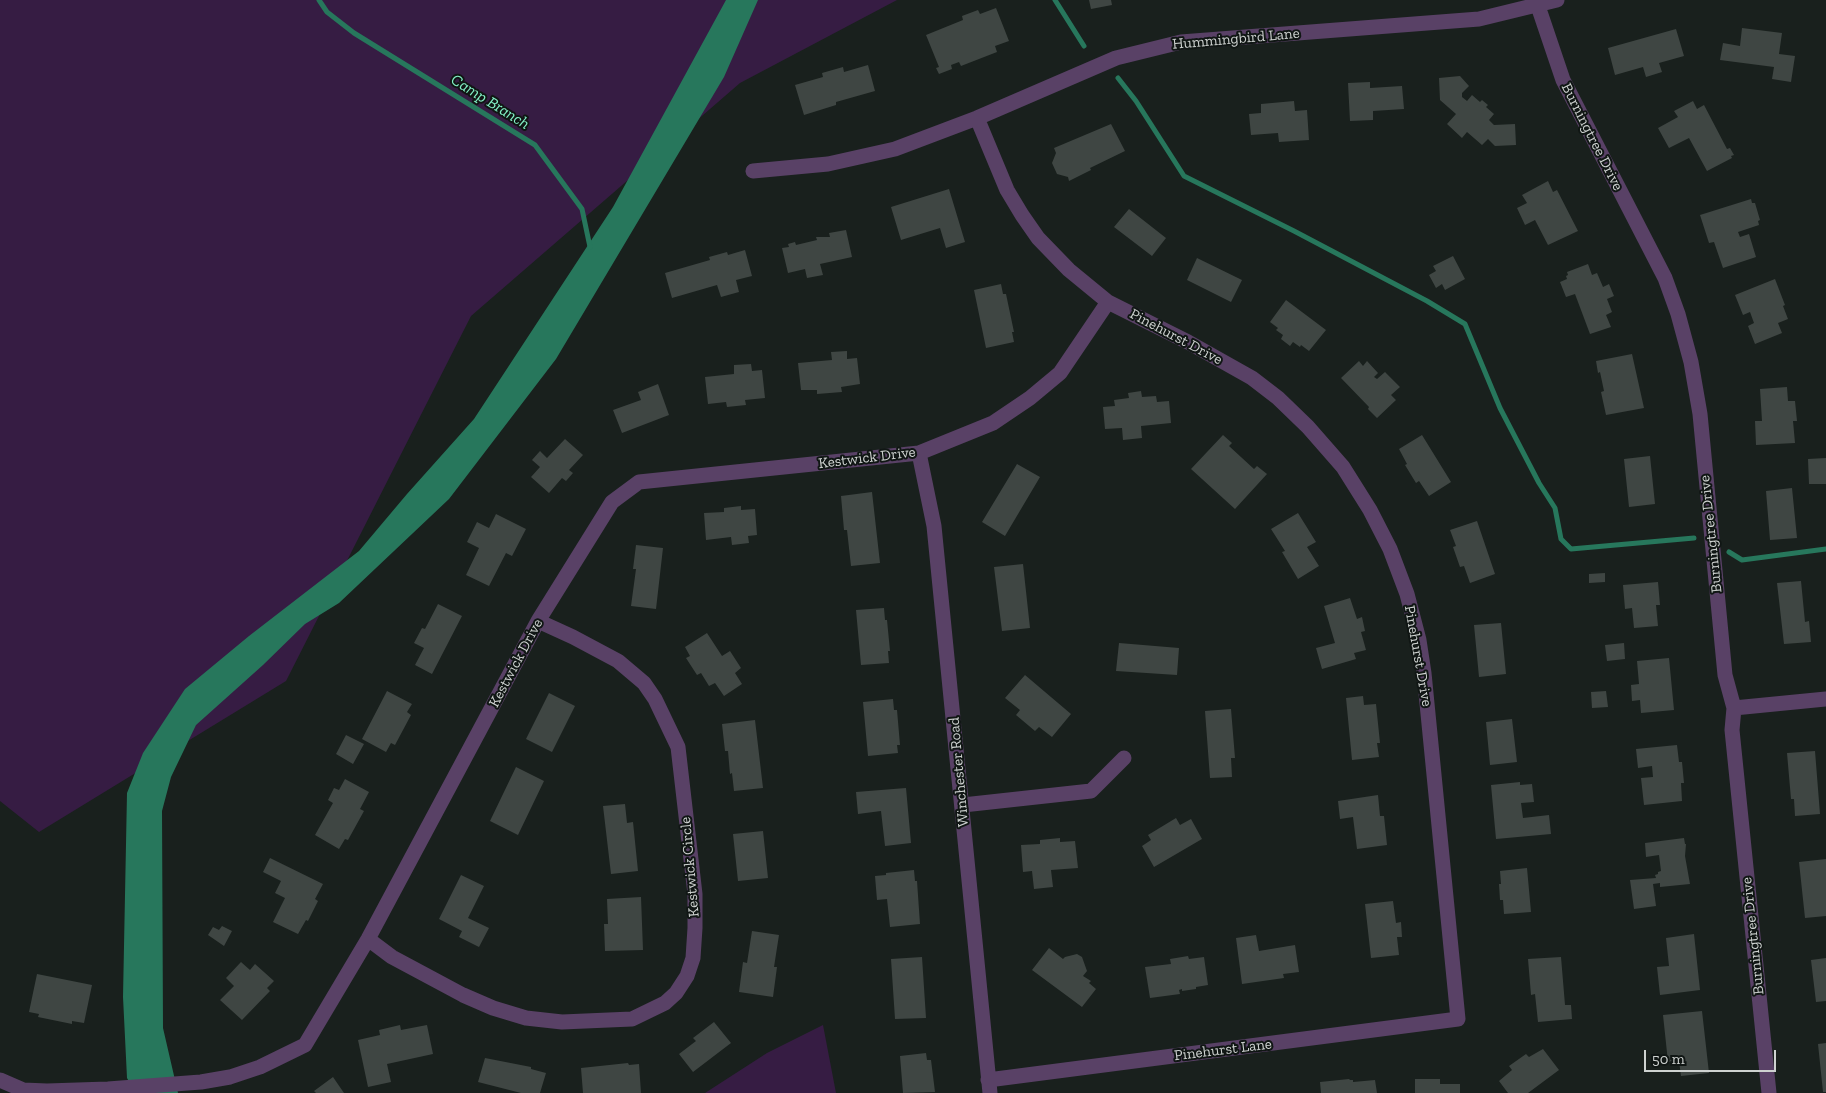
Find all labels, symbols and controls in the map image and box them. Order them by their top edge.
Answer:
street label: Hummingbird Lane [1172,24,1300,54]
water label: Camp Branch [447,70,533,134]
street label: Burningtree Drive [1557,80,1627,194]
street label: Pinehurst Drive [1127,305,1225,369]
street label: Kestwick Drive [817,443,917,473]
street label: Burningtree Drive [1696,474,1726,594]
street label: Pinehurst Drive [1400,604,1436,708]
street label: Kestwick Drive [485,616,547,710]
street label: Winchester Road [945,716,973,828]
street label: Kestwick Circle [677,816,703,918]
street label: Burningtree Drive [1738,876,1768,996]
street label: Pinehurst Lane [1173,1035,1273,1065]
scale bar [1646,1040,1778,1072]
text: 50 m [1652,1050,1685,1068]

